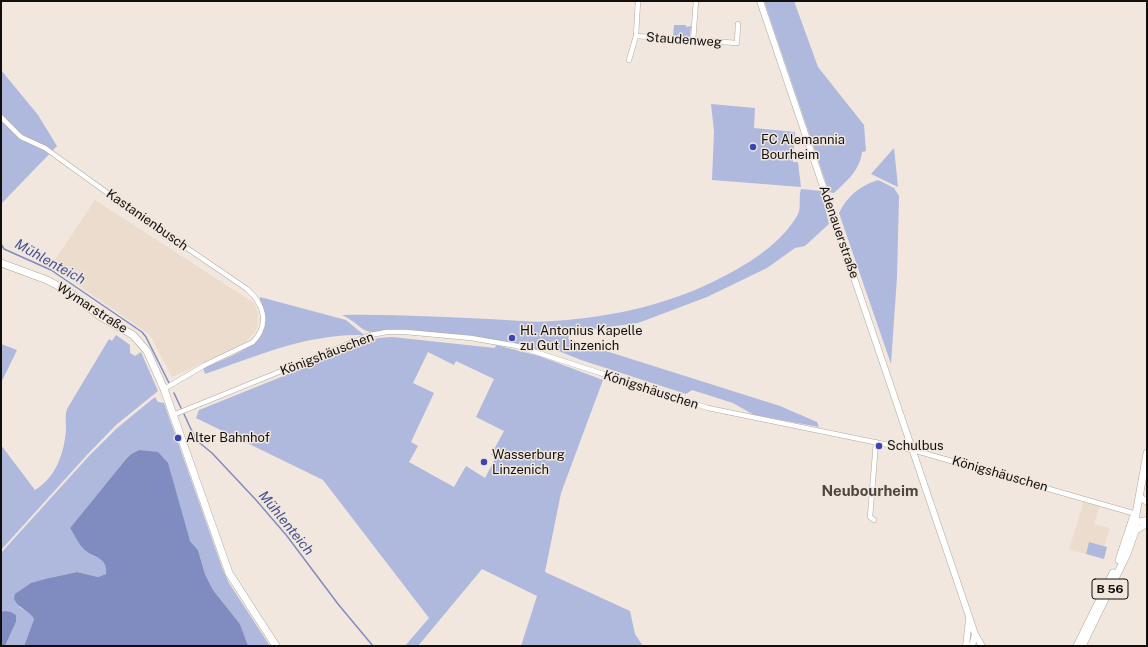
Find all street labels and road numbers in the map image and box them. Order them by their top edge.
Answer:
street label: Staudenweg [646,30,722,50]
street label: Adenauerstraße [816,183,862,281]
street label: Kastanienbusch [103,186,191,254]
street label: Wymarstraße [54,279,130,337]
street label: Königshäuschen [278,329,376,379]
street label: Königshäuschen [601,367,701,413]
street label: Königshäuschen [950,453,1050,495]
road number: B 56 [1092,579,1128,599]

